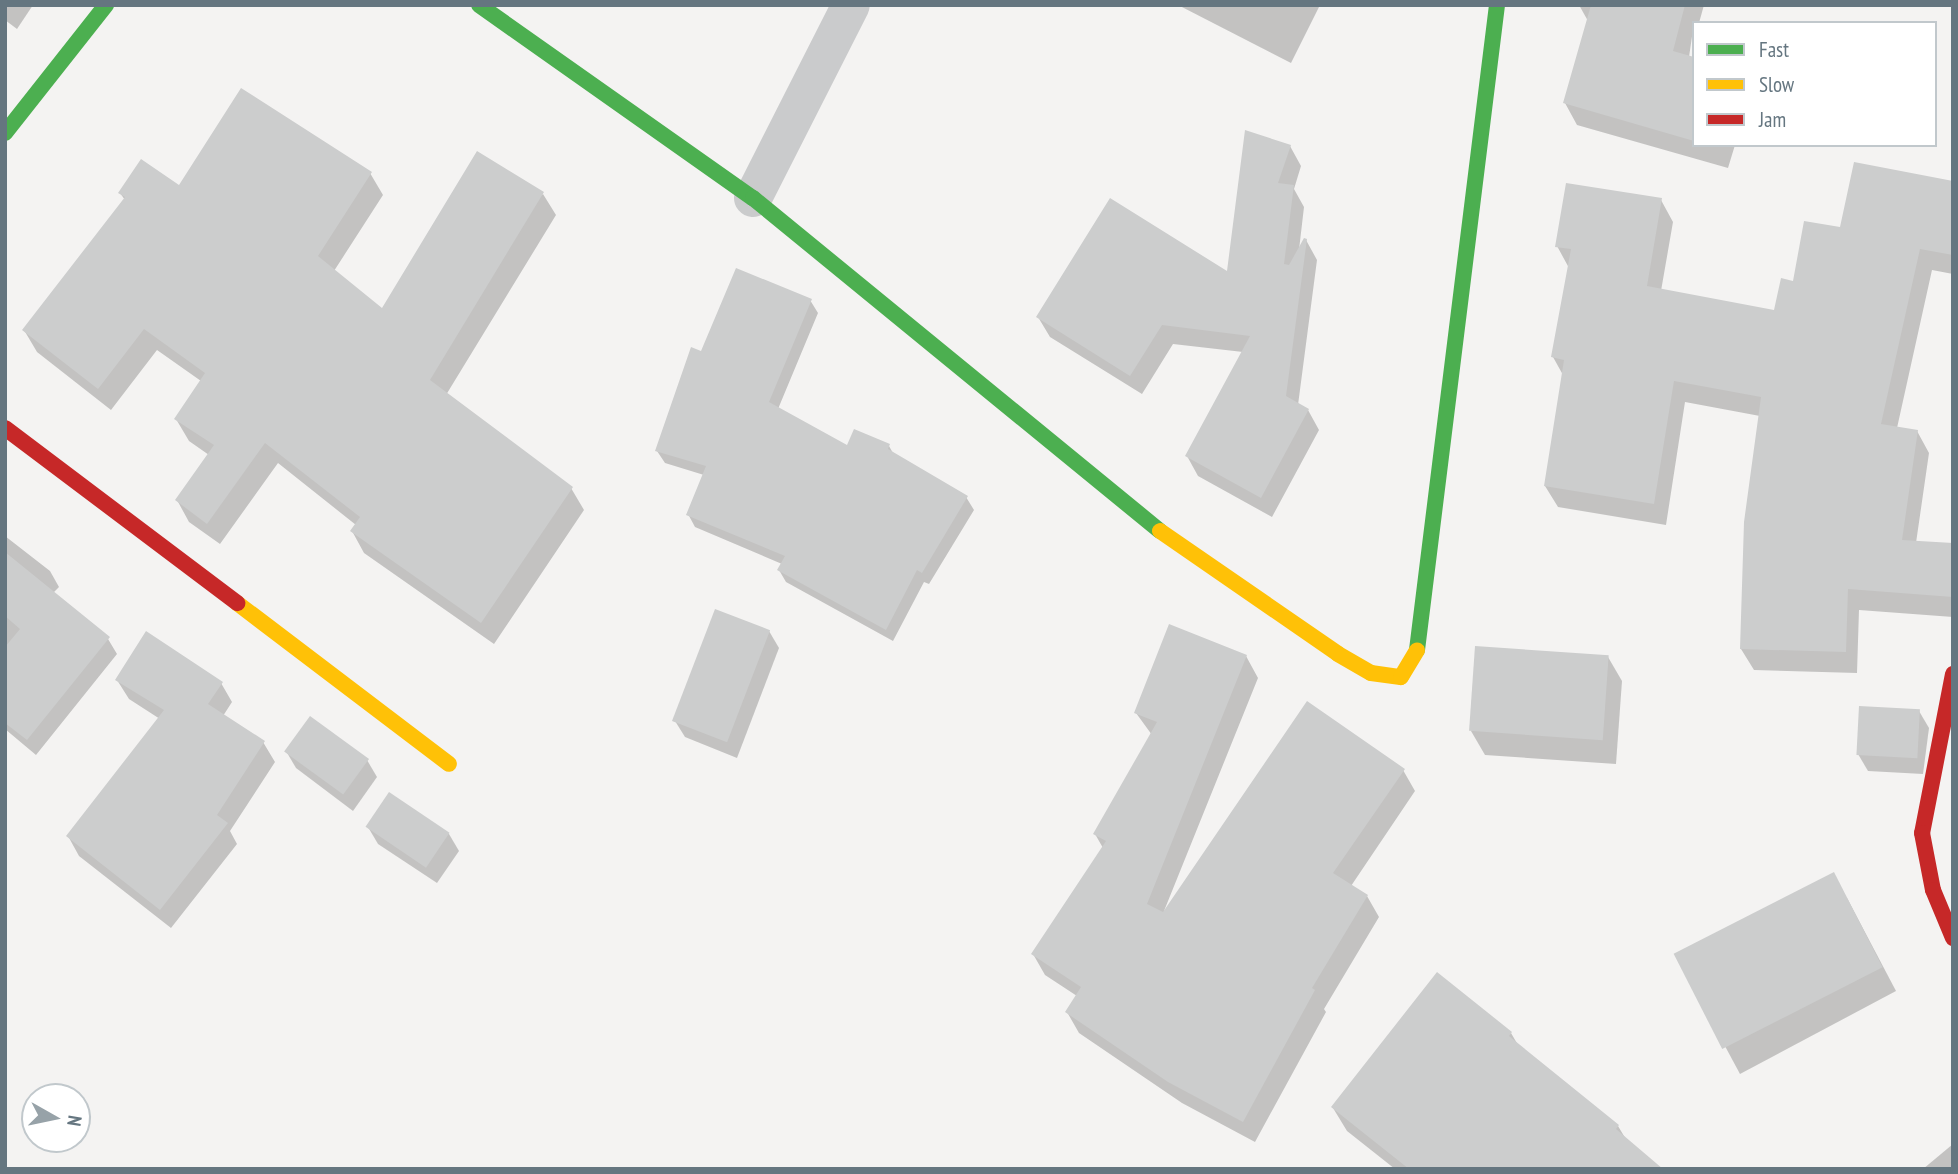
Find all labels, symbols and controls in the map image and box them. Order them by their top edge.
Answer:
legend [1692,21,1937,147]
text: Fast [1759,36,1789,63]
text: Slow [1759,71,1794,98]
text: Jam [1759,106,1786,133]
north arrow [21,1083,91,1153]
text: N [62,1114,87,1128]

